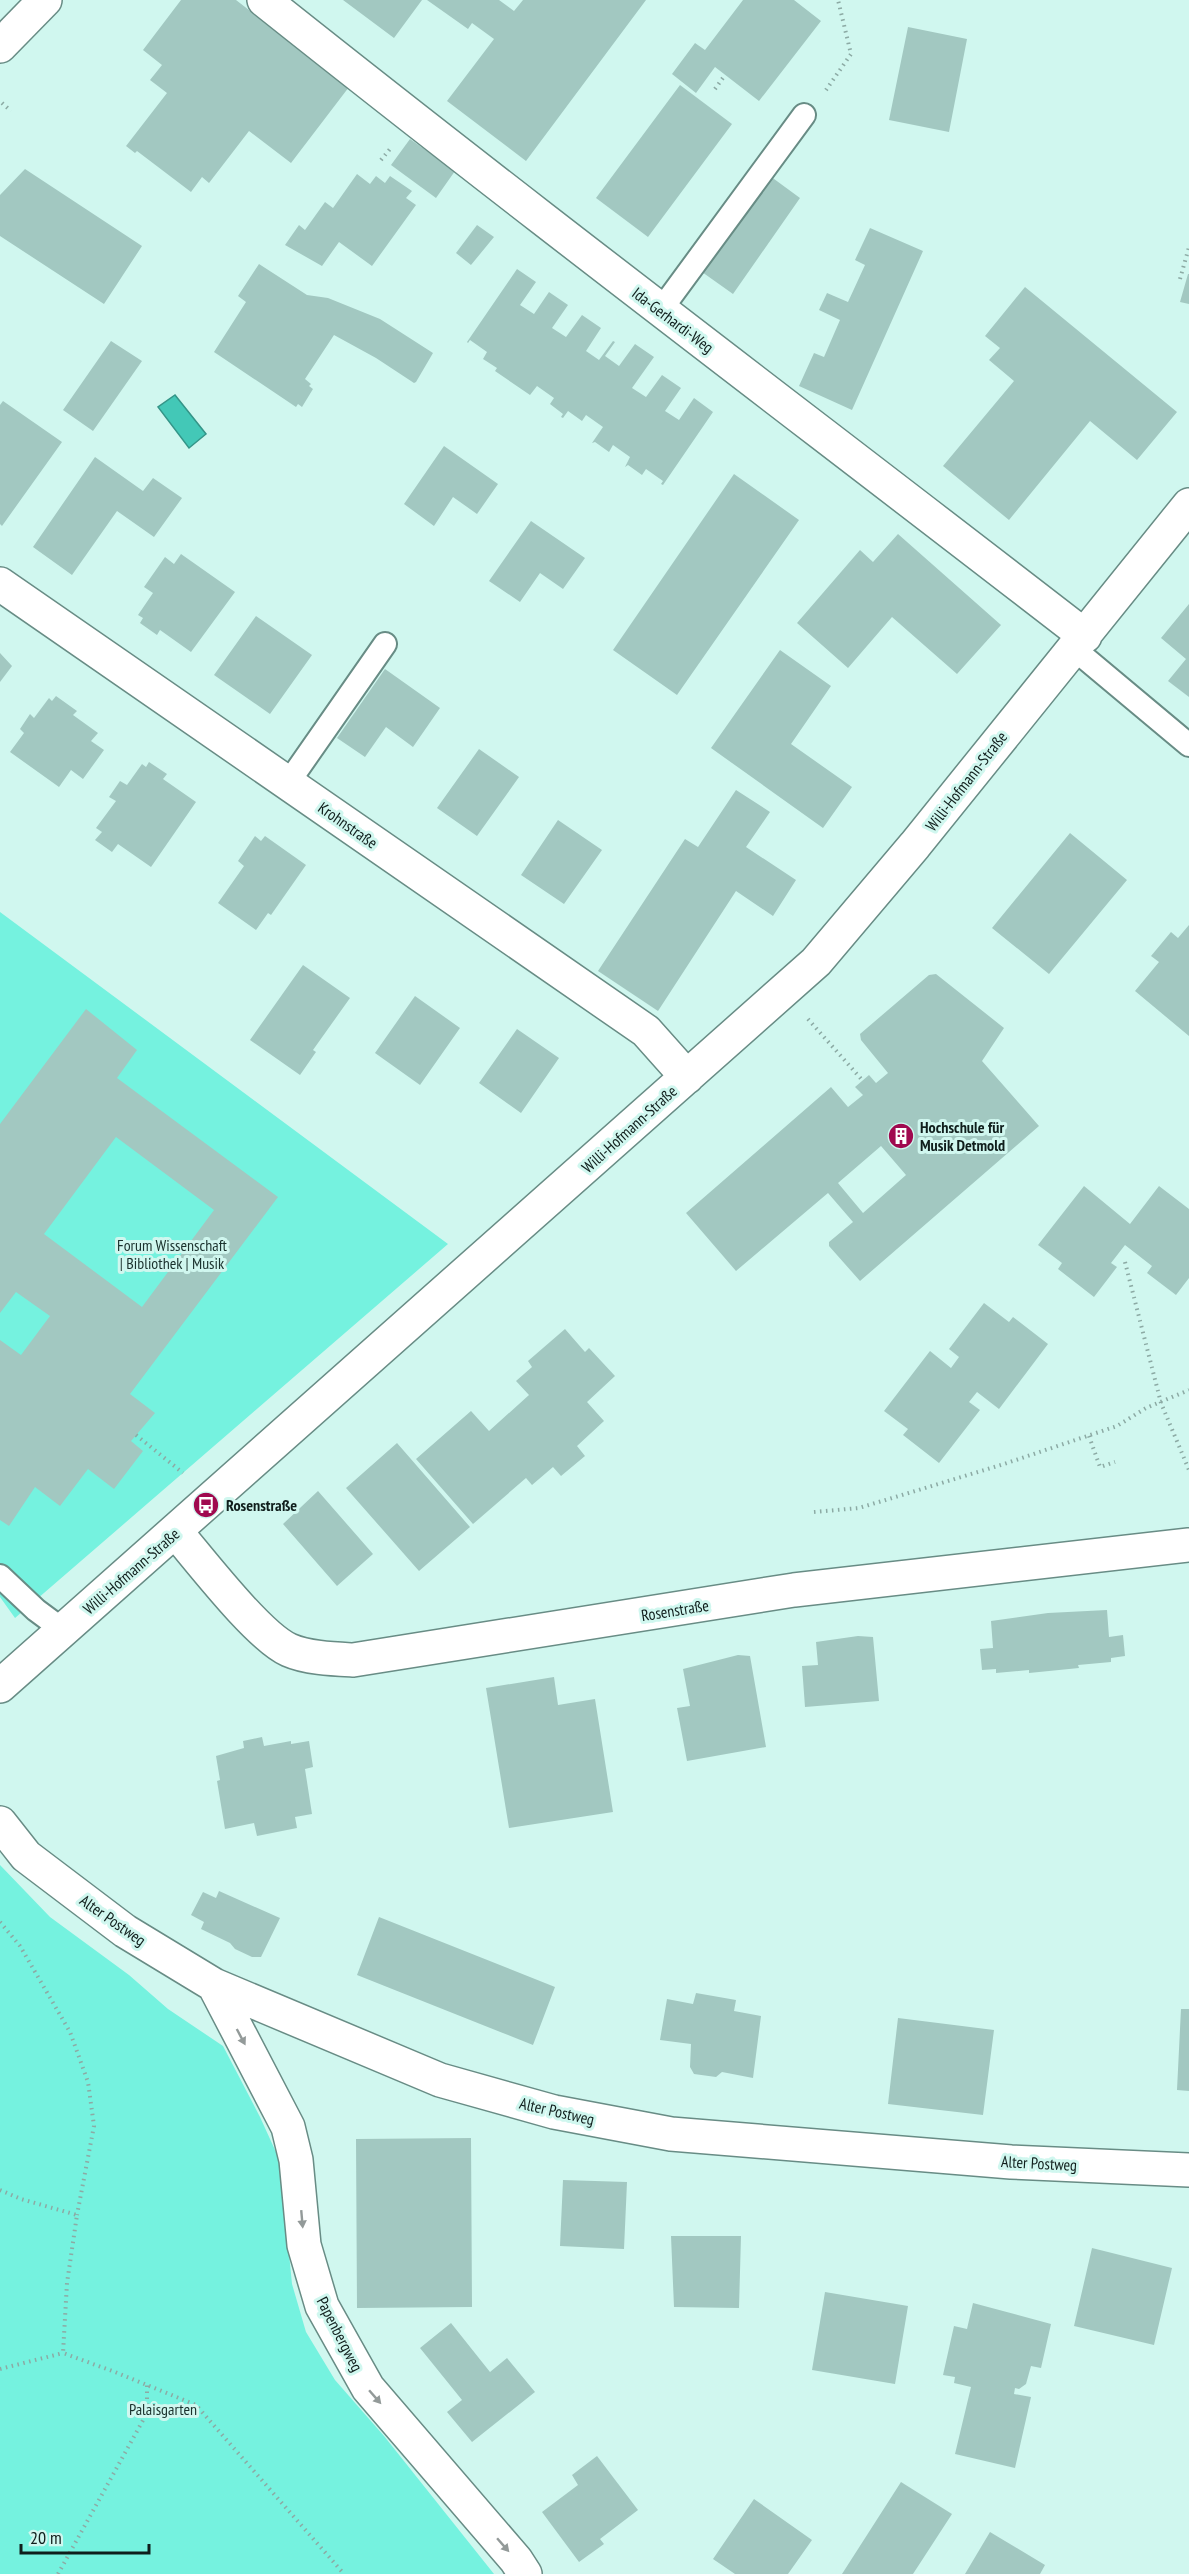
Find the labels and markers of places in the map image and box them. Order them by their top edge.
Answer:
place label: Hochschule für Musik Detmold [920,1117,1005,1155]
building icon: Hochschule für Musik Detmold [886,1121,916,1151]
bus stop icon: Rosenstraße [191,1490,221,1520]
place label: Rosenstraße [226,1495,297,1515]

